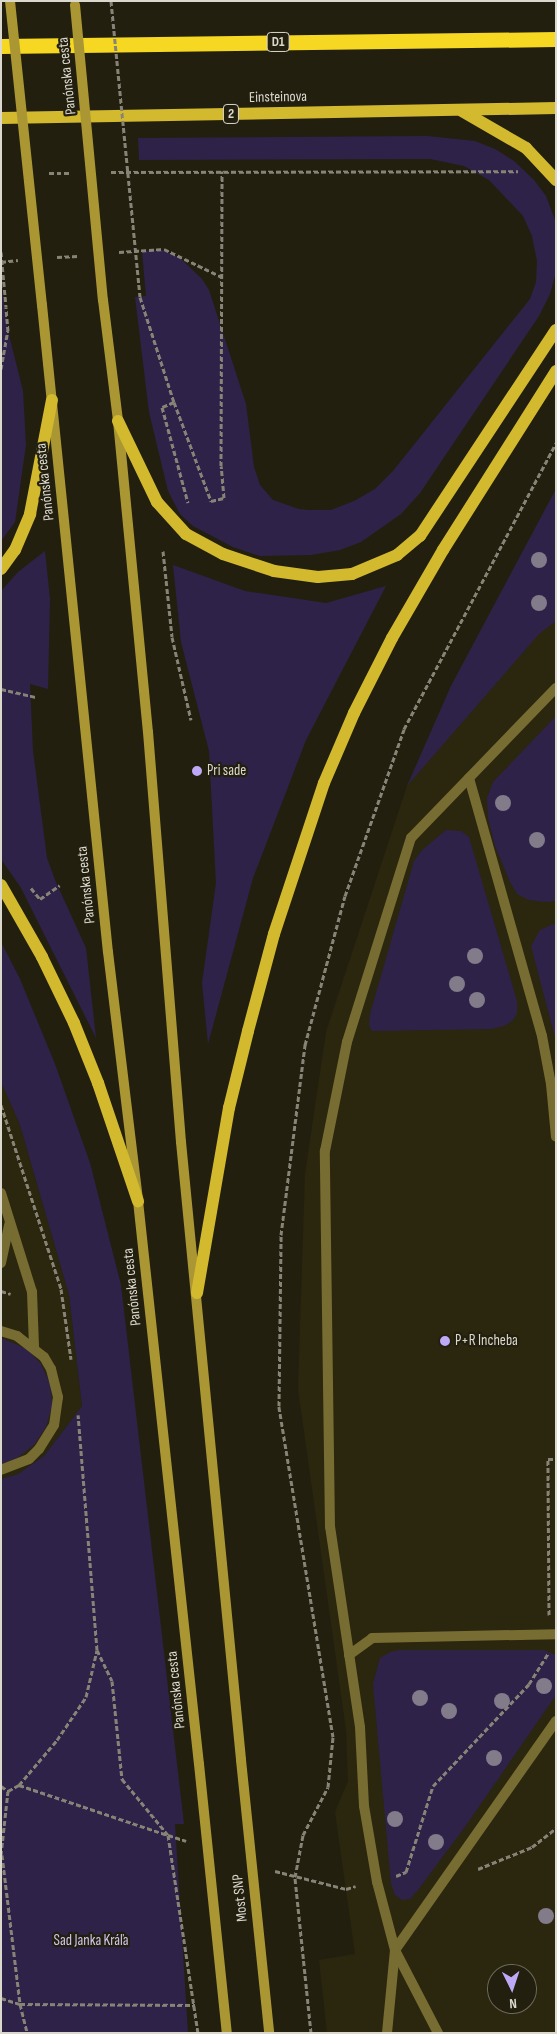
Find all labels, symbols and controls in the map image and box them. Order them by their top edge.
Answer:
road number: D1 [266,31,290,54]
street label: Panónska cesta [54,36,80,116]
street label: Einsteinova [249,87,307,107]
road number: 2 [222,102,240,126]
street label: Panónska cesta [32,442,58,522]
place label: Pri sade [207,762,246,780]
marker: Pri sade [191,765,203,777]
street label: Panónska cesta [73,845,99,925]
street label: Panónska cesta [119,1247,145,1327]
place label: P+R Incheba [455,1332,518,1350]
marker: P+R Incheba [439,1335,451,1347]
street label: Panónska cesta [163,1650,189,1730]
street label: Most SNP [229,1873,251,1923]
park label: Sad Janka Kráľa [54,1932,128,1950]
north arrow [487,1964,537,2014]
text: N [509,1995,517,2012]

